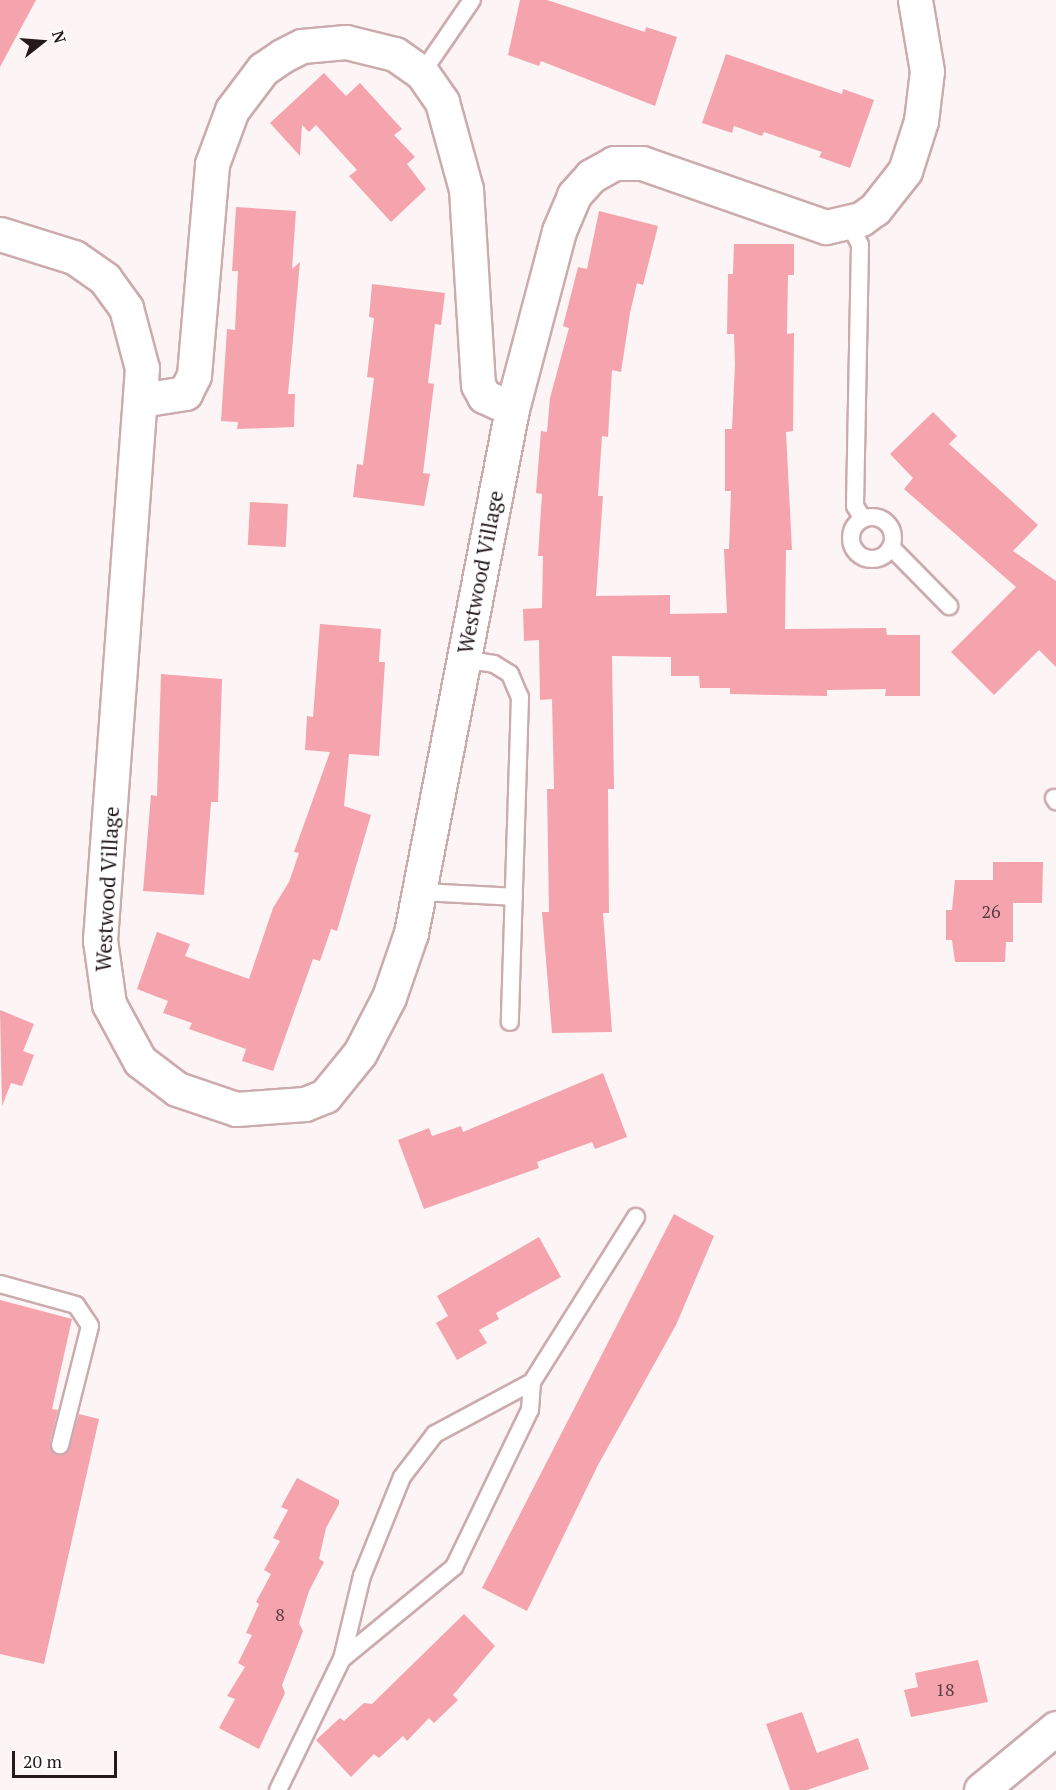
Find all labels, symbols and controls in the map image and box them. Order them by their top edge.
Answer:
north arrow [12,12,72,72]
text: N [47,28,72,46]
street label: Westwood Village [452,488,508,656]
street label: Westwood Village [90,805,124,973]
house number: 26 [981,900,1001,922]
house number: 8 [275,1603,285,1625]
house number: 18 [935,1678,955,1700]
scale bar [15,1739,120,1777]
text: 20 m [23,1749,62,1773]

